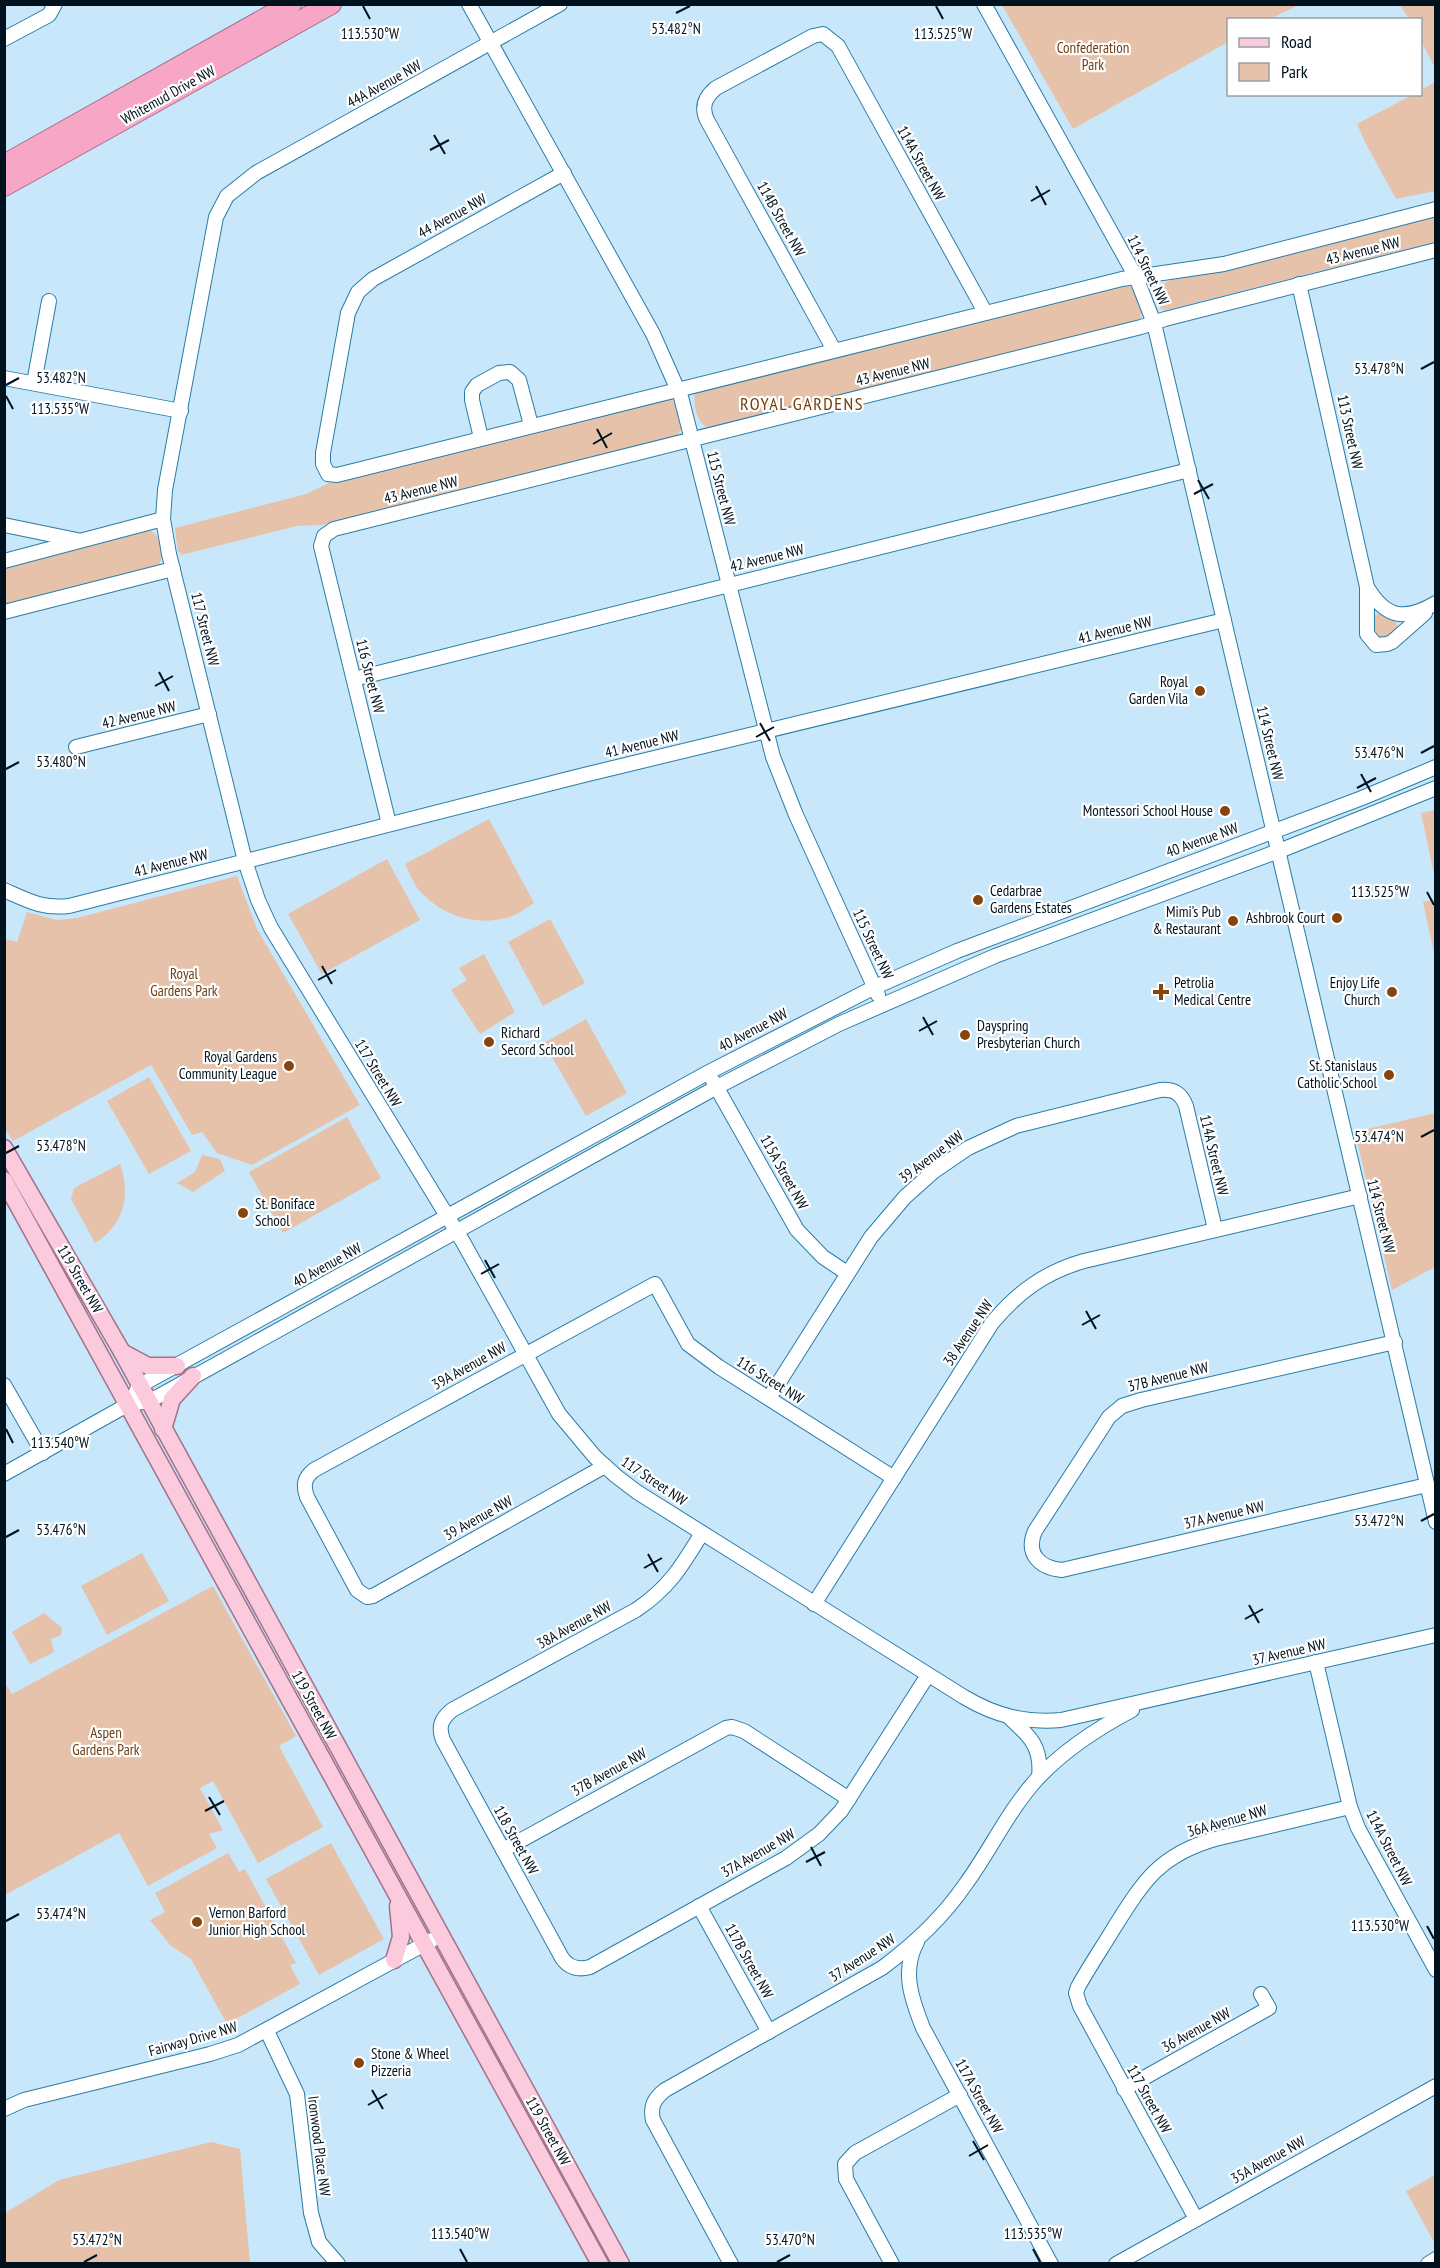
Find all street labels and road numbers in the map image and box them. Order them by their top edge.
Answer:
street label: 44A Avenue NW [343,55,424,112]
street label: Whitemud Drive NW [117,61,218,128]
street label: 114A Street NW [893,122,950,203]
street label: 114B Street NW [753,178,810,260]
street label: 44 Avenue NW [414,189,489,242]
street label: 114 Street NW [1123,232,1174,308]
street label: 43 Avenue NW [1324,232,1402,269]
street label: 43 Avenue NW [854,353,932,390]
street label: 113 Street NW [1333,393,1368,471]
street label: 115 Street NW [703,449,740,527]
street label: 43 Avenue NW [382,471,460,508]
street label: 42 Avenue NW [728,539,806,576]
street label: 117 Street NW [187,590,224,668]
street label: 41 Avenue NW [1076,611,1154,648]
street label: 116 Street NW [352,637,389,715]
street label: 42 Avenue NW [100,696,178,733]
street label: 114 Street NW [1253,704,1288,782]
street label: 41 Avenue NW [603,725,681,762]
street label: 40 Avenue NW [1163,818,1241,861]
street label: 41 Avenue NW [132,844,210,881]
street label: 115 Street NW [849,905,898,982]
street label: 40 Avenue NW [715,1003,791,1056]
street label: 117 Street NW [351,1036,406,1110]
street label: 114A Street NW [1196,1113,1233,1197]
street label: 39 Avenue NW [895,1126,967,1187]
street label: 115A Street NW [756,1131,813,1212]
street label: 114 Street NW [1363,1177,1400,1255]
street label: 40 Avenue NW [289,1238,364,1291]
street label: 119 Street NW [53,1241,108,1316]
street label: 38 Avenue NW [939,1296,997,1369]
street label: 39A Avenue NW [428,1337,509,1394]
street label: 116 Street NW [733,1351,807,1408]
street label: 37B Avenue NW [1126,1357,1210,1396]
street label: 117 Street NW [618,1452,691,1509]
street label: 39 Avenue NW [440,1491,515,1544]
street label: 37A Avenue NW [1182,1496,1266,1533]
street label: 38A Avenue NW [533,1596,614,1653]
street label: 37 Avenue NW [1250,1634,1328,1669]
street label: 119 Street NW [288,1667,341,1743]
street label: 37B Avenue NW [568,1743,649,1800]
street label: 36A Avenue NW [1185,1800,1269,1841]
street label: 118 Street NW [490,1802,543,1878]
street label: 114A Street NW [1362,1807,1417,1889]
street label: 37A Avenue NW [718,1824,798,1881]
street label: 117B Street NW [721,1920,778,2002]
street label: 37 Avenue NW [825,1929,898,1986]
street label: 36 Avenue NW [1158,2003,1233,2056]
street label: Fairway Drive NW [146,2017,239,2060]
street label: 117A Street NW [951,2055,1008,2136]
street label: 117 Street NW [1123,2061,1176,2136]
street label: 119 Street NW [522,2093,575,2169]
street label: Ironwood Place NW [304,2095,335,2197]
street label: 35A Avenue NW [1227,2131,1308,2188]

